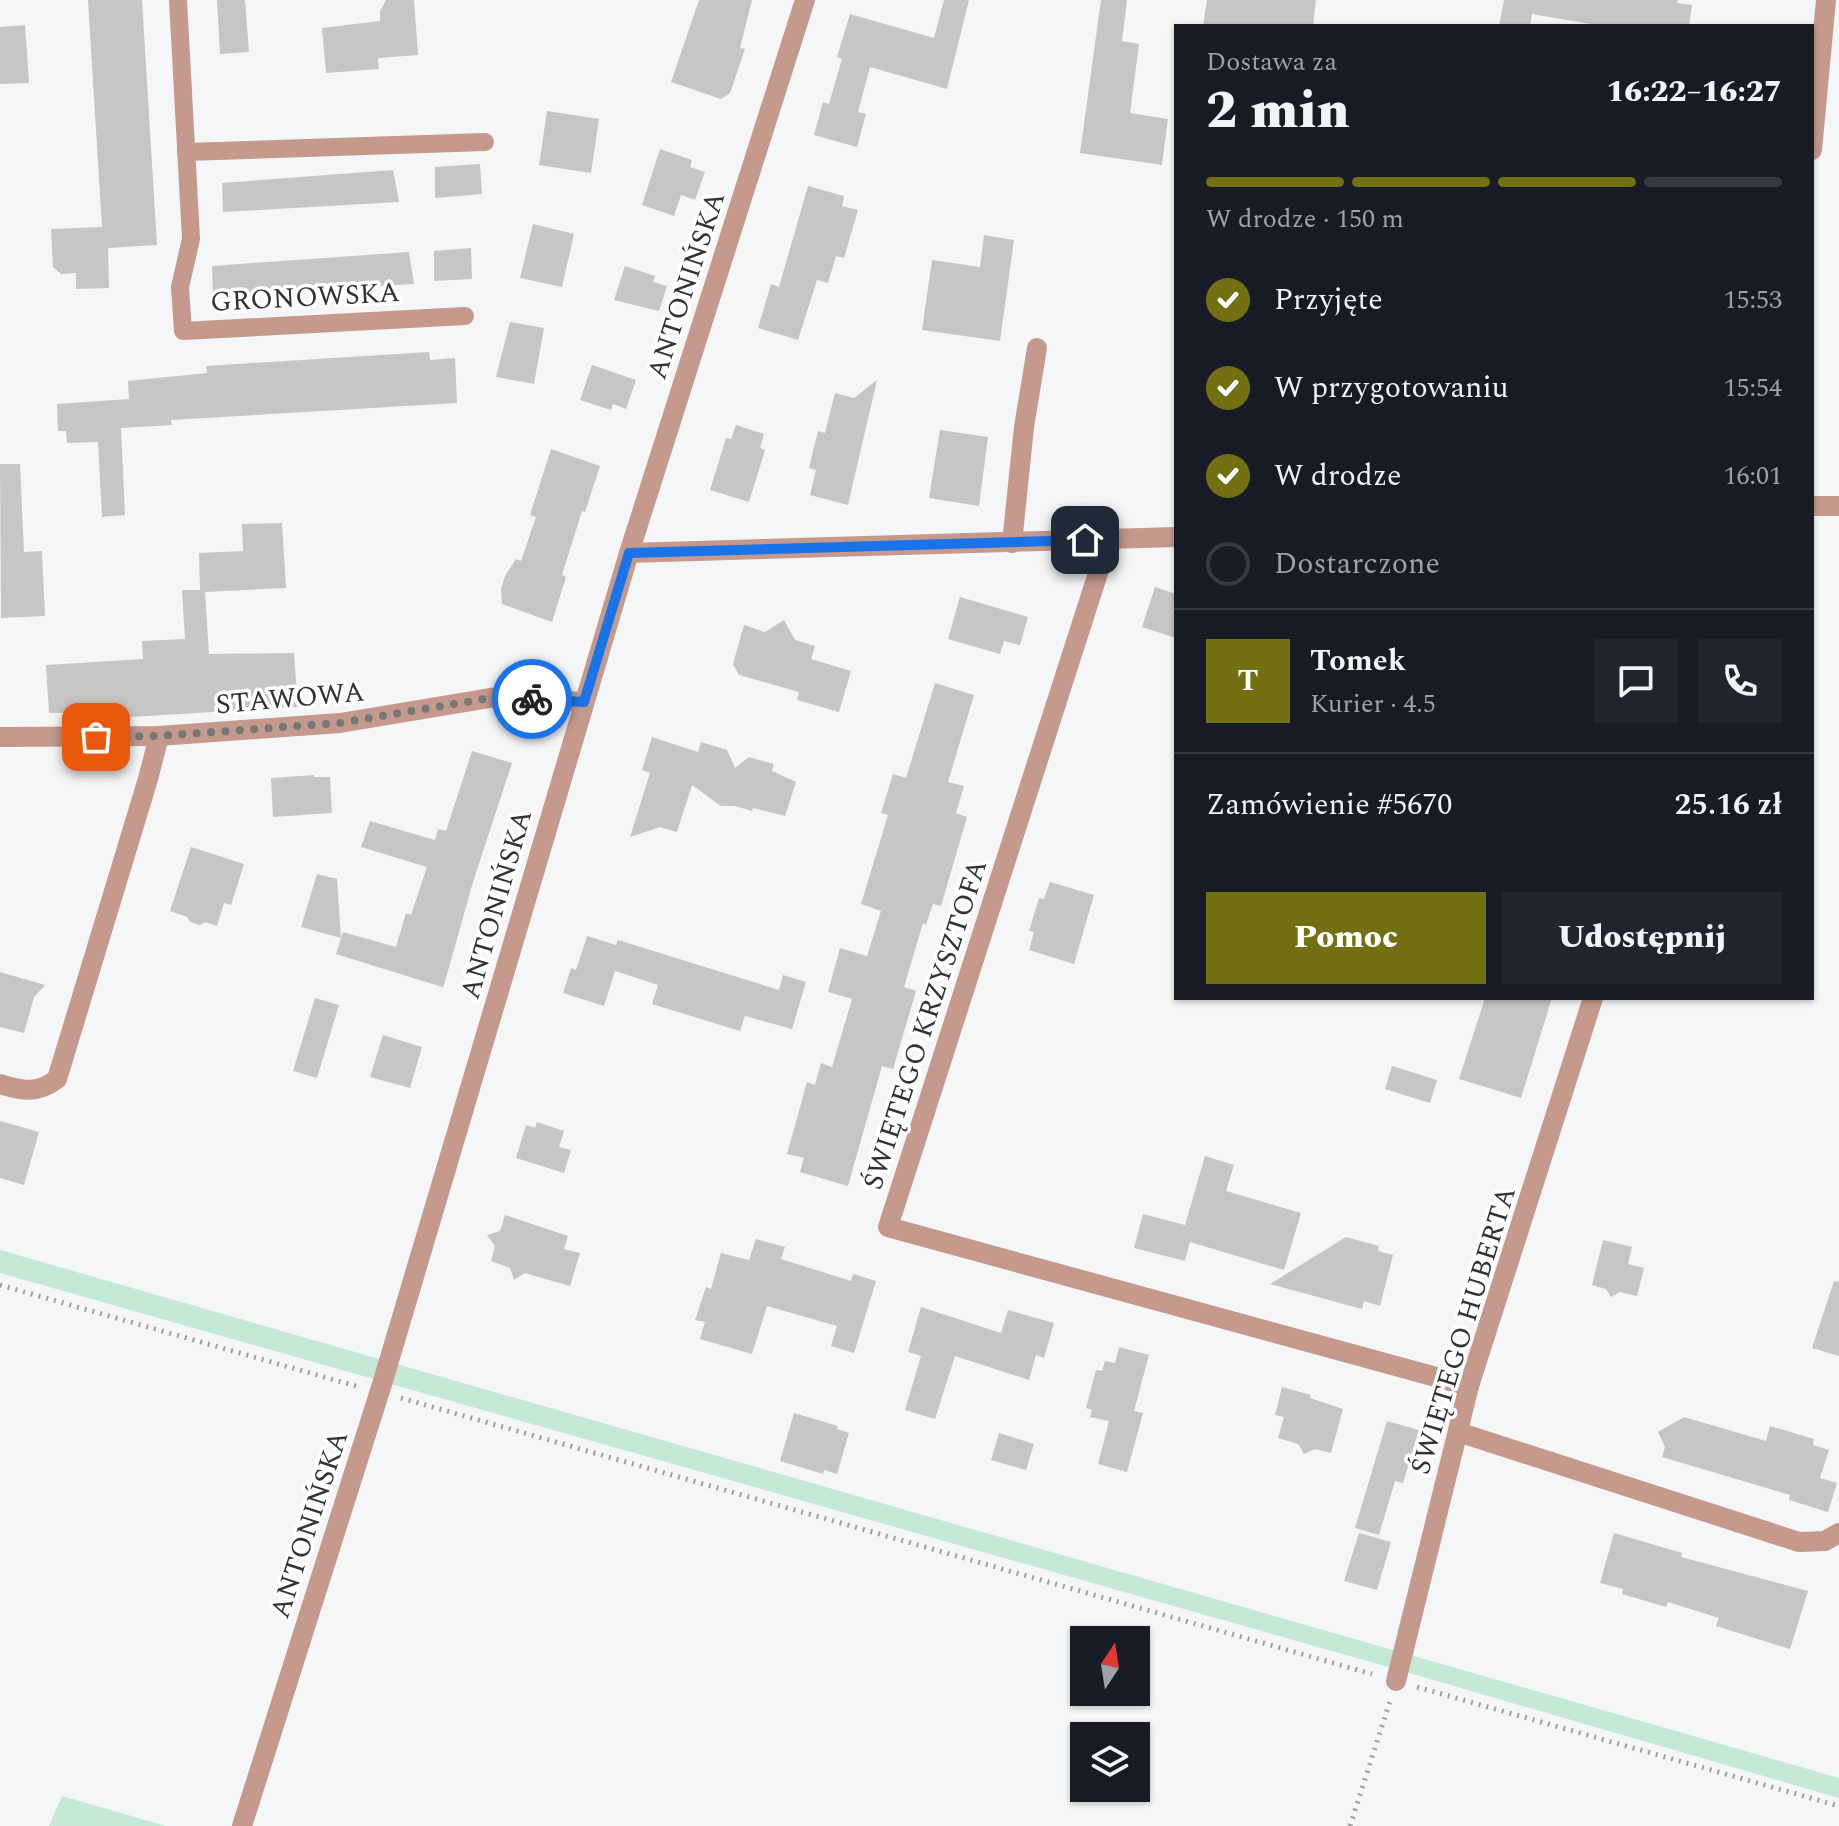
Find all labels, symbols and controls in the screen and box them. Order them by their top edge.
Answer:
text: Dostawa za [1206,42,1337,82]
text: 16:22–16:27 [1606,69,1782,115]
text: 2 min [1206,72,1350,151]
street label: ANTONIŃSKA [636,186,737,385]
text: W drodze · 150 m [1206,199,1404,239]
street label: GRONOWSKA [209,271,401,324]
text: Przyjęte [1274,277,1383,323]
icon: check [1206,278,1250,322]
text: 15:53 [1723,280,1782,320]
text: W przygotowaniu [1274,365,1509,411]
icon: check [1206,366,1250,410]
text: 15:54 [1723,368,1782,408]
text: W drodze [1274,453,1401,499]
icon: check [1206,454,1250,498]
text: 16:01 [1723,456,1782,496]
pin [1051,506,1119,574]
icon: home [1063,518,1107,562]
text: Dostarczone [1274,541,1440,587]
text: Tomek [1310,638,1406,684]
button: chat [1594,639,1678,723]
button: phone [1698,639,1782,723]
text: T [1237,658,1259,704]
courier [492,659,572,739]
street label: STAWOWA [214,671,366,726]
icon: bike [510,677,554,721]
text: Kurier · 4.5 [1310,684,1436,724]
pin [62,703,130,771]
icon: bag [74,715,118,759]
text: Zamówienie #5670 [1206,782,1452,828]
text: 25.16 zł [1674,782,1782,828]
street label: ANTONIŃSKA [449,805,544,1004]
street label: ŚWIĘTEGO KRZYSZTOFA [852,854,999,1195]
button: Pomoc [1206,892,1486,984]
button: Udostępnij [1502,892,1782,984]
street label: ŚWIĘTEGO HUBERTA [1399,1181,1528,1480]
street label: ANTONIŃSKA [259,1425,360,1624]
north arrow [1070,1626,1150,1706]
map controls [1070,1626,1150,1802]
button: layers [1070,1722,1150,1802]

